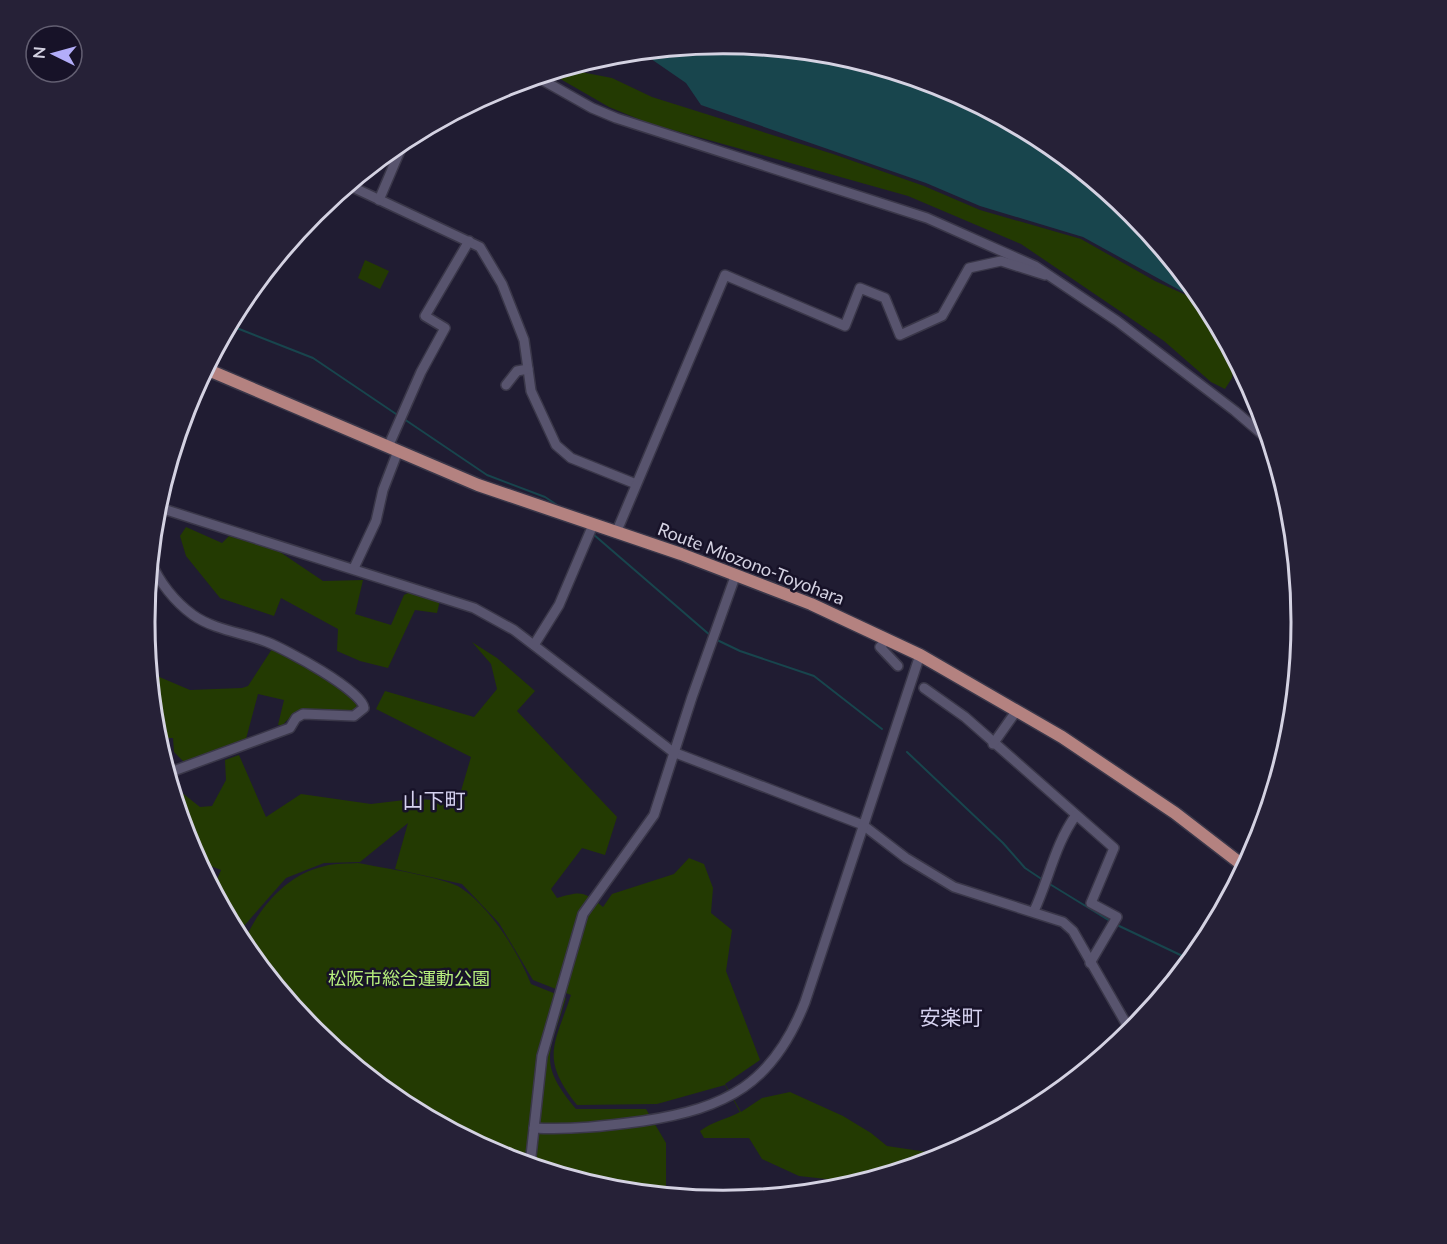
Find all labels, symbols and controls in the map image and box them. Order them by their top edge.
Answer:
north arrow [24,24,84,84]
text: N [29,46,49,60]
street label: Route Miozono-Toyohara [655,517,848,609]
district label: 山下町 [403,787,466,812]
park label: 松阪市総合運動公園 [328,967,490,989]
district label: 安楽町 [920,1004,983,1029]

